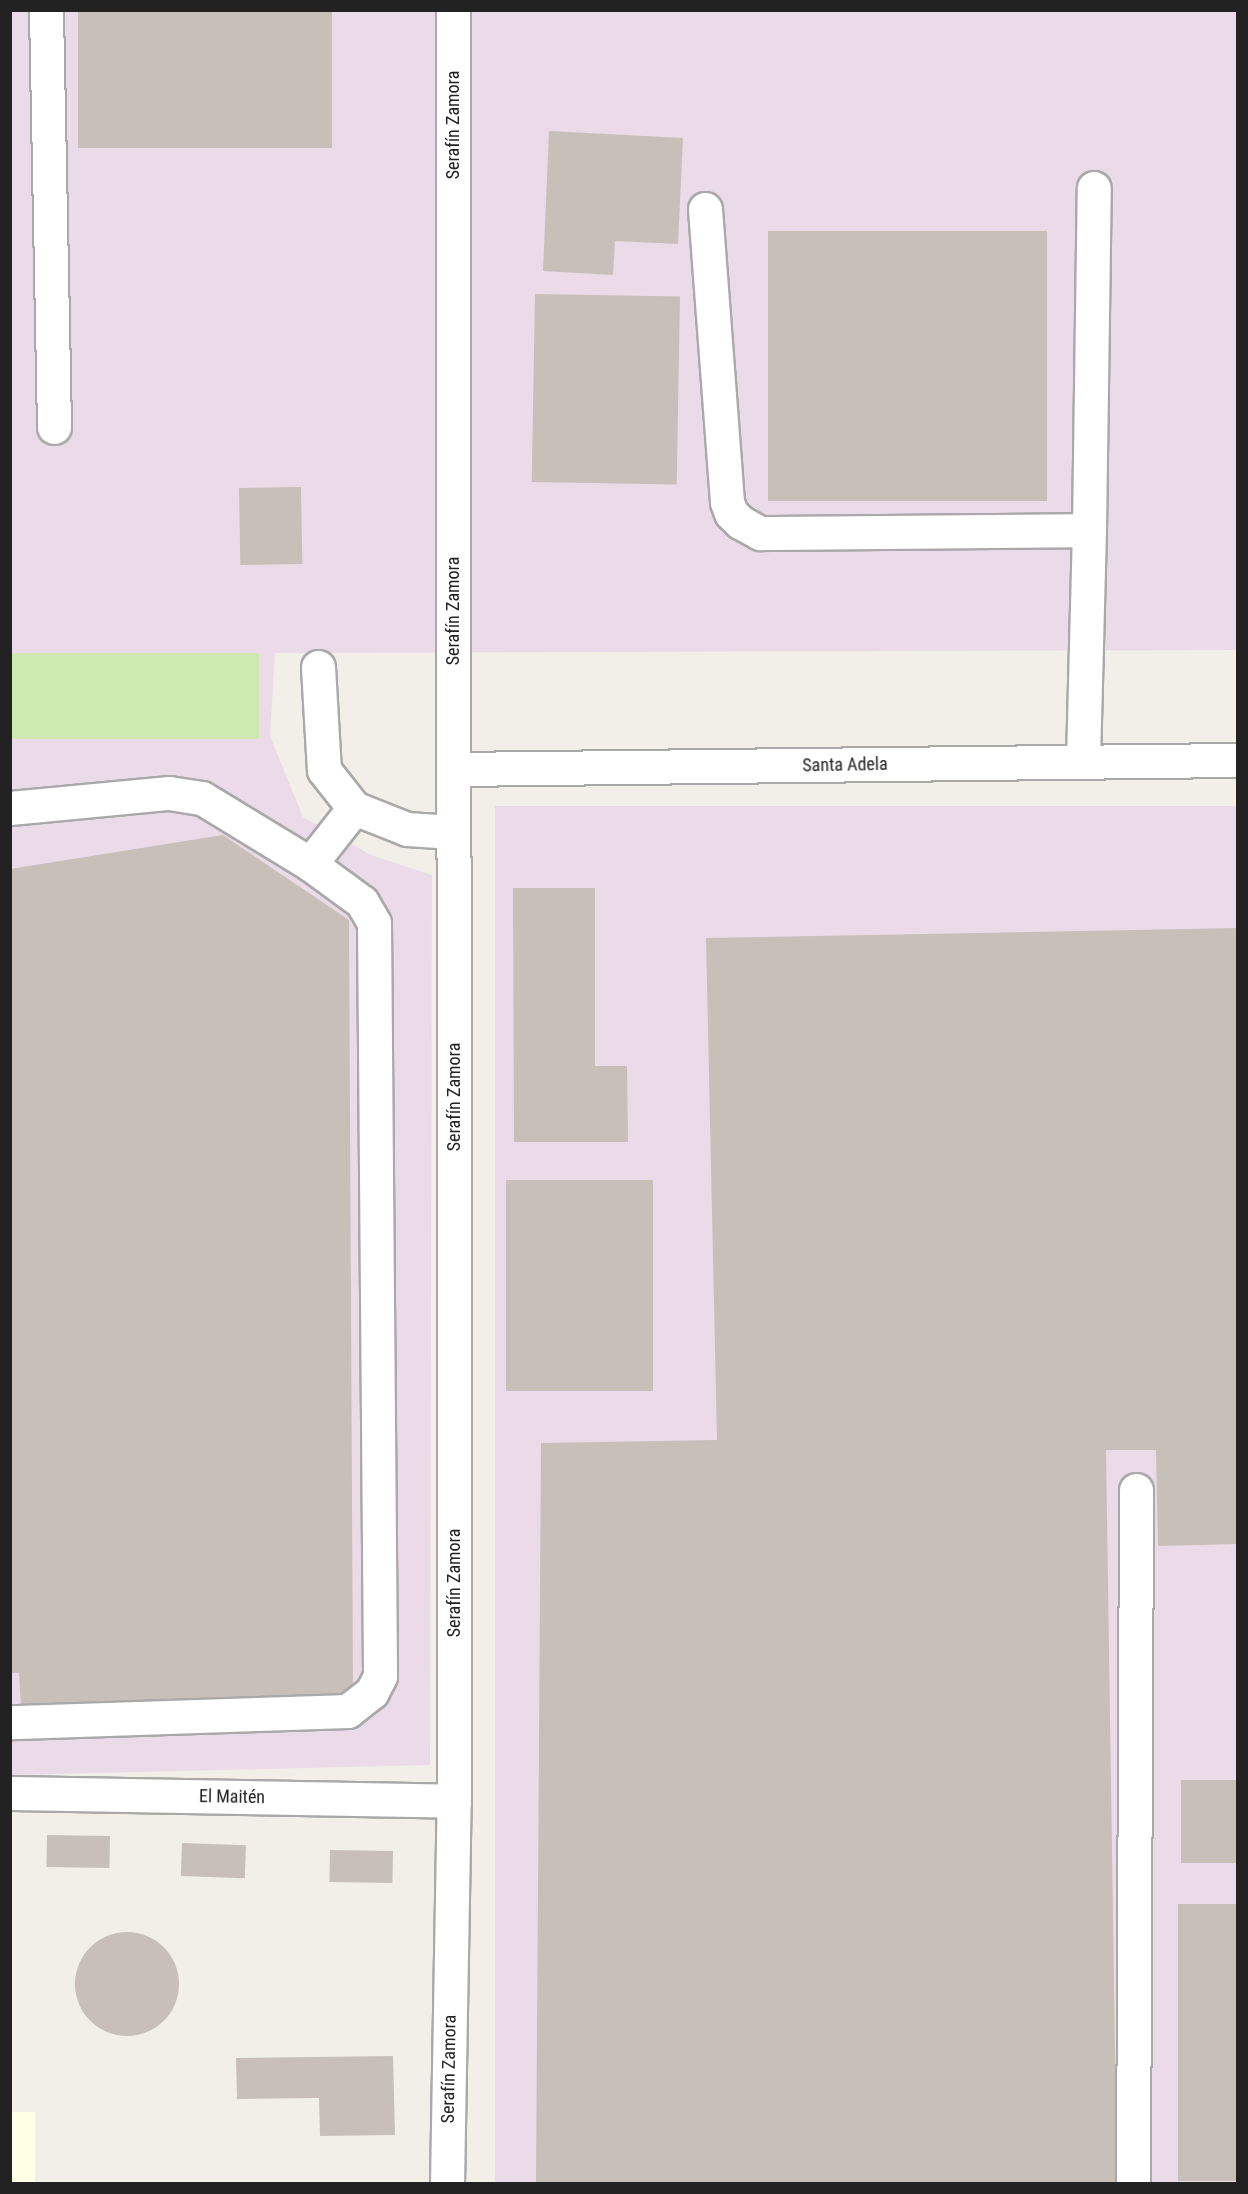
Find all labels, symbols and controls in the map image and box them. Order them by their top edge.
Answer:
street label: Serafín Zamora [442,71,464,179]
street label: Serafín Zamora [442,557,464,665]
street label: Santa Adela [802,753,888,777]
street label: Serafín Zamora [443,1043,465,1151]
street label: Serafín Zamora [443,1529,465,1637]
street label: El Maitén [199,1786,265,1808]
street label: Serafín Zamora [437,2014,461,2124]

